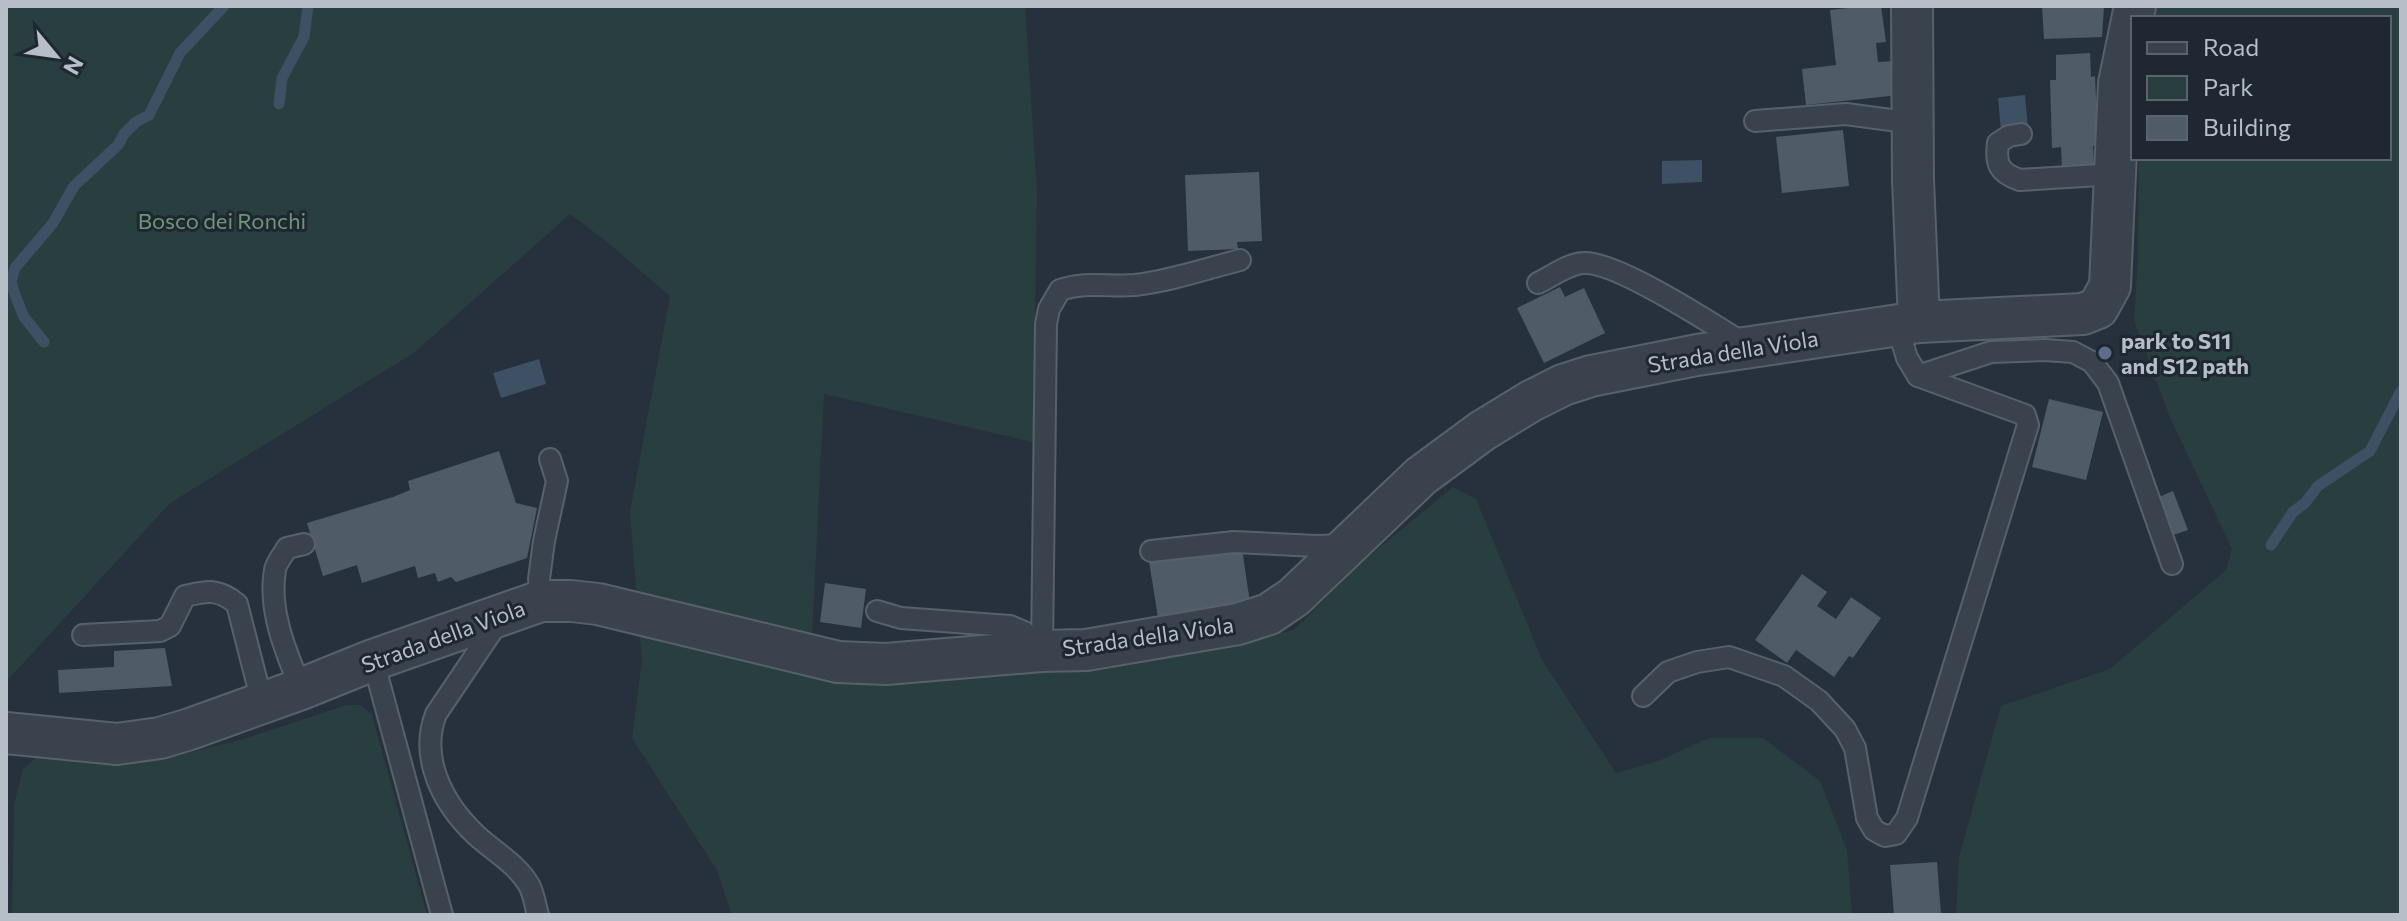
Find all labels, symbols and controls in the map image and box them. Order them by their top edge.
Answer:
north arrow [16,16,96,96]
legend [2131,16,2391,160]
text: Road [2203,32,2259,61]
text: N [58,52,90,80]
text: Park [2203,72,2253,101]
text: Building [2203,112,2291,141]
park label: Bosco dei Ronchi [138,207,306,234]
street label: Strada della Viola [1646,324,1820,378]
place label: park to S11 and S12 path [2121,327,2249,379]
marker: park to S11 and S12 path [2096,344,2114,362]
street label: Strada della Viola [357,594,529,678]
street label: Strada della Viola [1061,611,1235,661]

